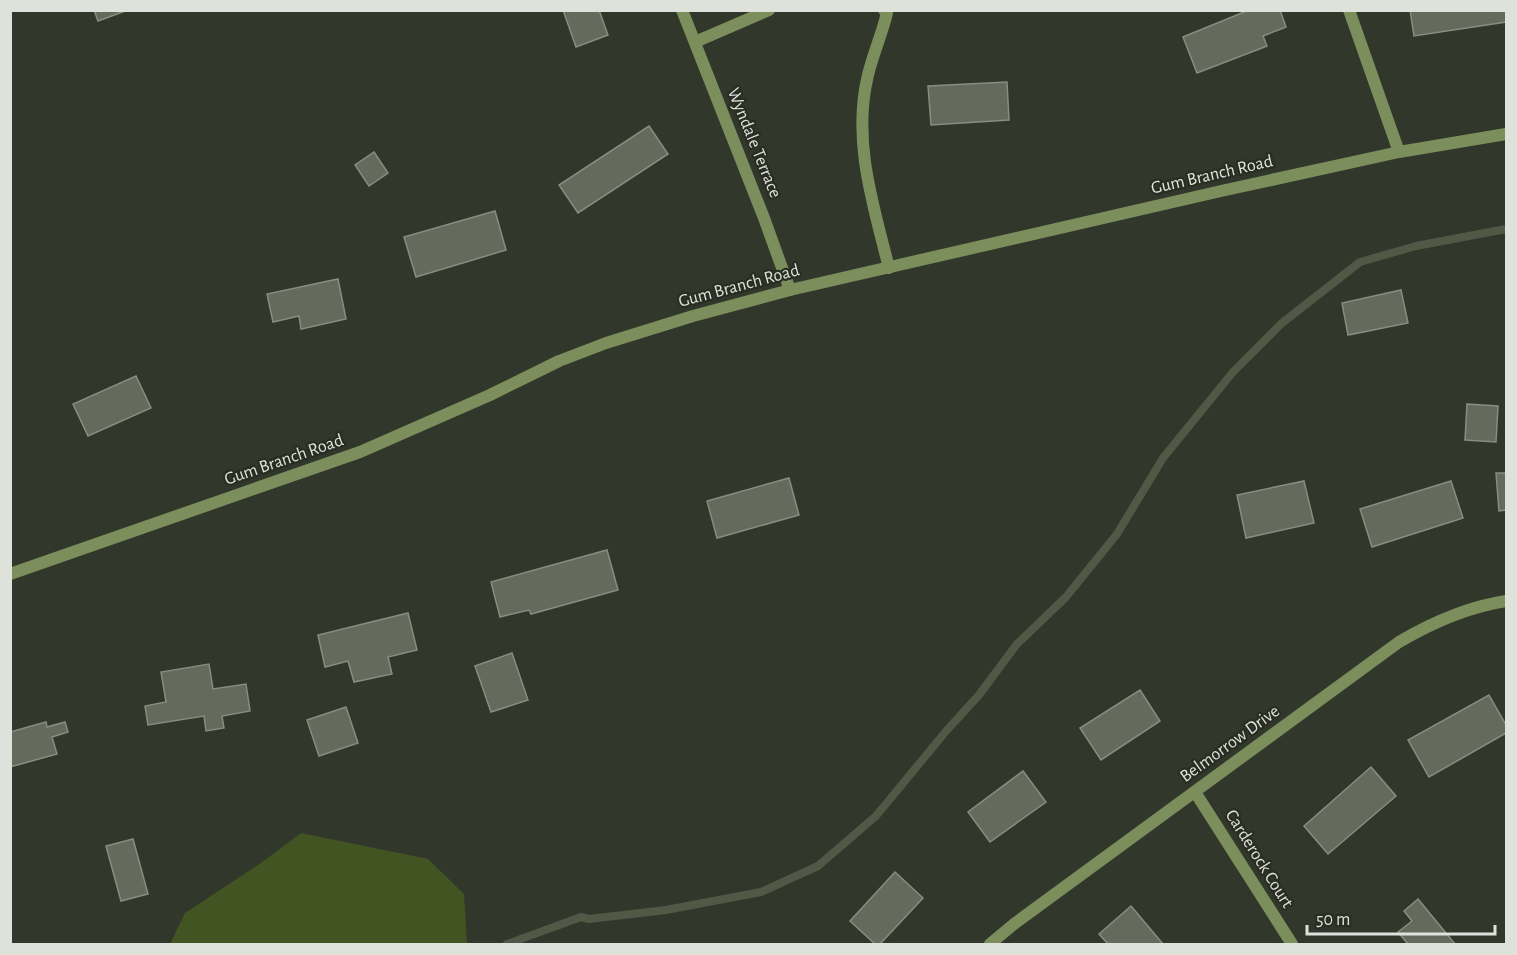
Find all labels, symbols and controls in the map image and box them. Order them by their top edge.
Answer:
street label: Wyndale Terrace [724,85,784,201]
street label: Gum Branch Road [1149,152,1275,198]
street label: Gum Branch Road [677,261,801,311]
street label: Gum Branch Road [222,431,346,489]
street label: Belmorrow Drive [1177,702,1283,786]
street label: Carderock Court [1222,807,1296,911]
scale bar [1307,898,1494,936]
text: 50 m [1316,911,1350,929]

